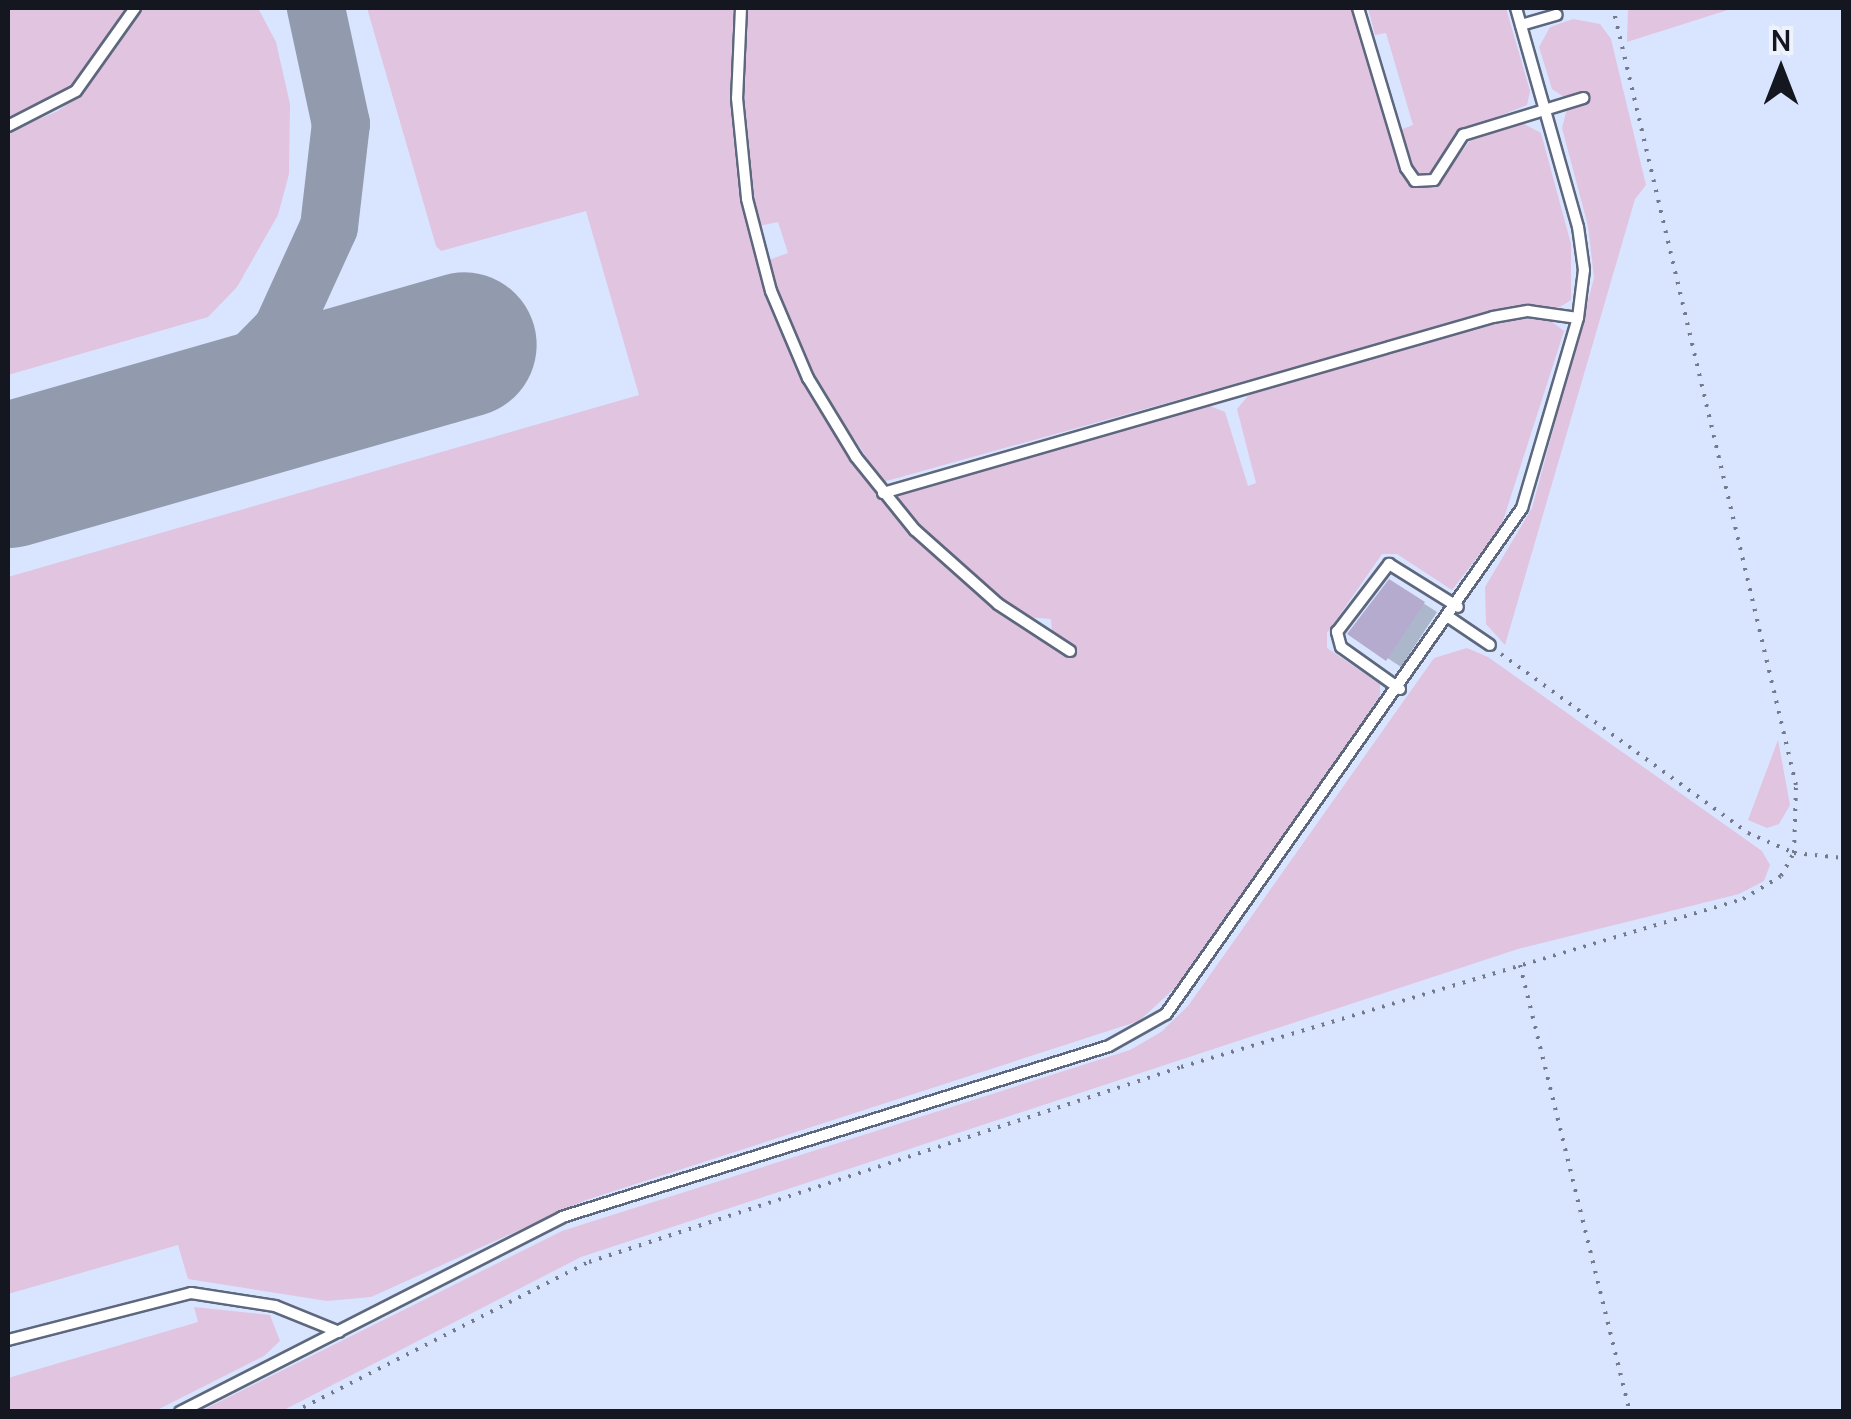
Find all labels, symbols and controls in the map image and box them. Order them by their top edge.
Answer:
north arrow [1731,20,1831,120]
text: N [1771,21,1791,59]

